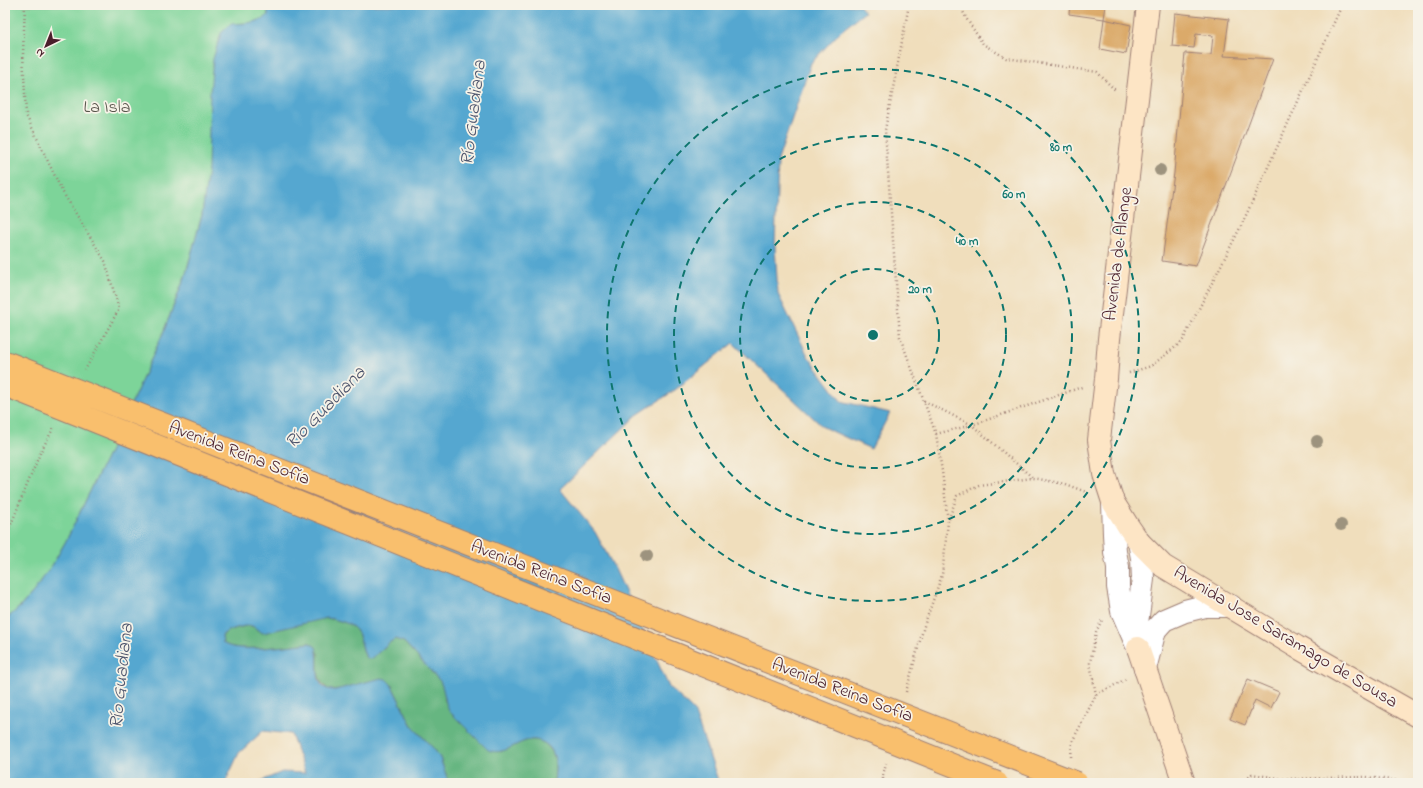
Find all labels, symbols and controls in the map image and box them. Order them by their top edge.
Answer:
north arrow [26,26,66,66]
text: N [32,44,48,61]
water label: Río Guadiana [454,58,494,167]
park label: La Isla [83,95,131,121]
text: 80 m [1049,139,1073,157]
street label: Avenida de Alange [1098,185,1141,323]
text: 60 m [1002,186,1026,204]
text: 40 m [955,233,979,251]
text: 20 m [907,281,932,299]
centre of rings [866,328,880,342]
water label: Río Guadiana [280,360,373,455]
street label: Avenida Reina Sofía [164,415,314,493]
street label: Avenida Reina Sofía [466,534,616,612]
street label: Avenida Jose Saramago de Sousa [1167,560,1402,716]
water label: Río Guadiana [103,621,141,730]
street label: Avenida Reina Sofía [767,652,917,730]

